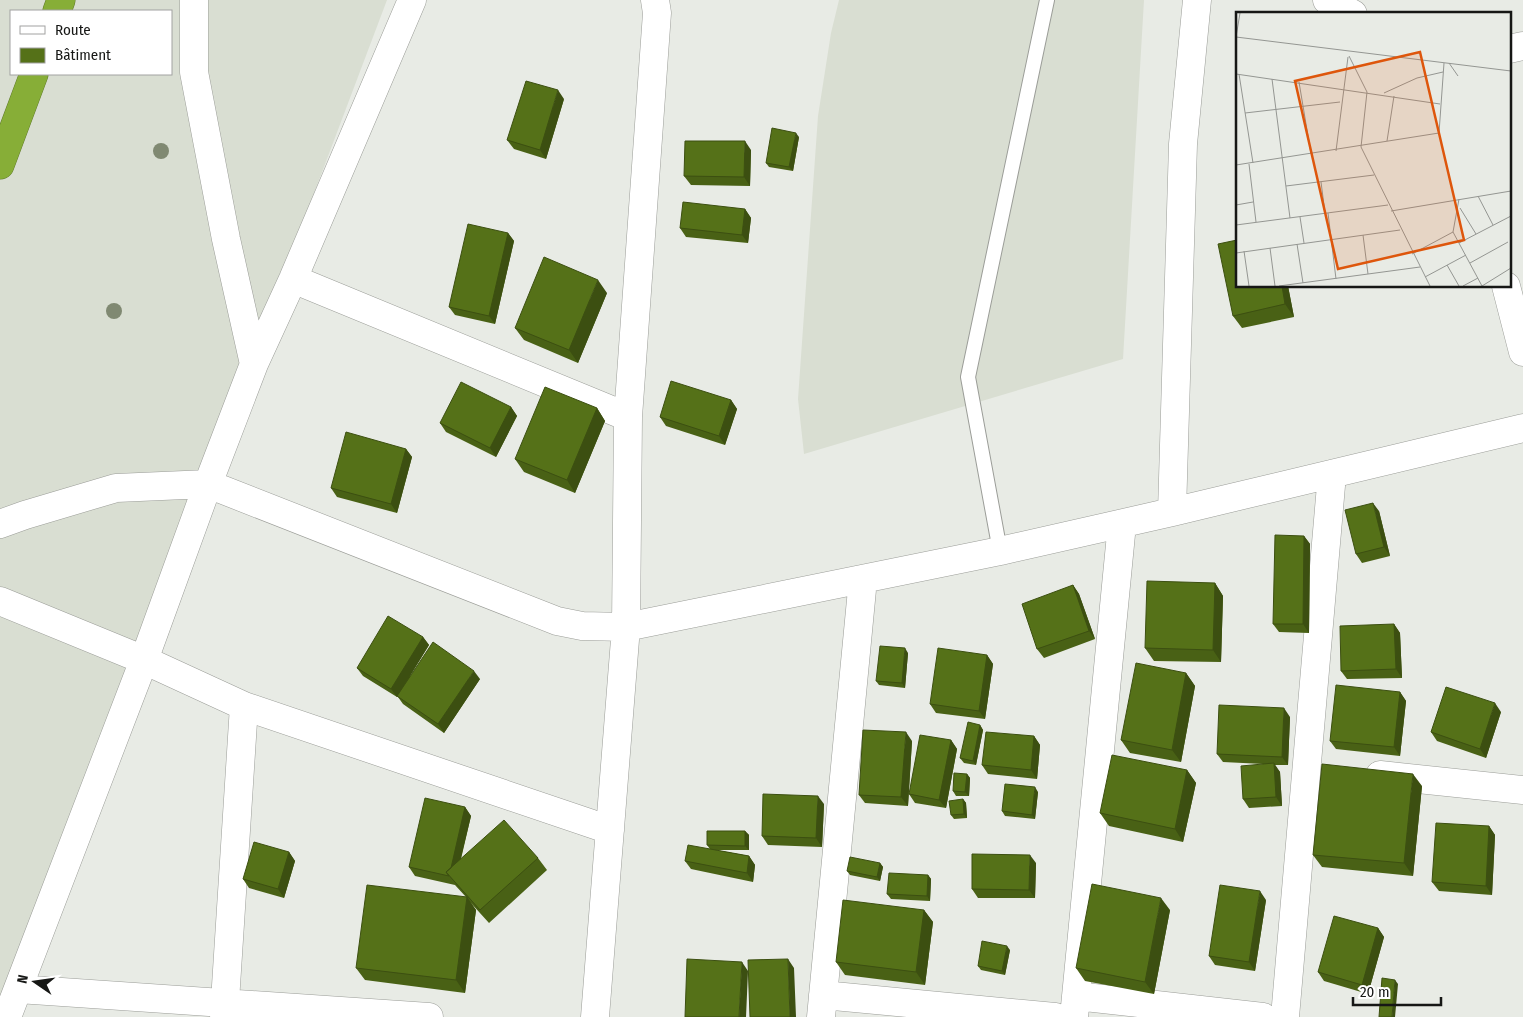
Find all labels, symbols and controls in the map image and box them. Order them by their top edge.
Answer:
legend [10,10,172,75]
inset map [1236,12,1510,288]
text: Route [55,21,91,39]
text: Bâtiment [55,46,111,64]
north arrow [10,957,60,1007]
text: N [14,973,32,985]
scale bar [1353,974,1440,1006]
text: 20 m [1360,983,1390,1001]

